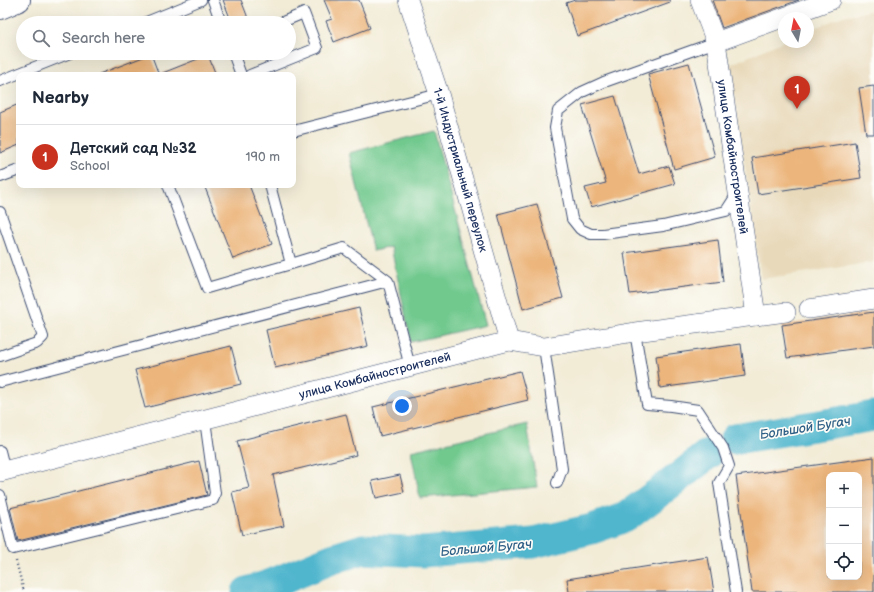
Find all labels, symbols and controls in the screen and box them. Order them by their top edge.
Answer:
north arrow [778,12,814,48]
search box [16,16,296,60]
icon: search [30,27,52,49]
text: Search here [62,29,145,48]
pin: 1 [784,76,810,109]
street label: улица Комбайностроителей [714,79,751,235]
street label: 1-й Индустриальный переулок [429,86,491,255]
text: Nearby [32,88,89,108]
text: Детский сад №32 [70,139,196,158]
text: 1 [42,149,48,165]
text: 190 m [246,149,280,165]
text: School [70,158,110,174]
street label: улица Комбайностроителей [298,349,452,403]
your location [392,396,412,416]
water label: Большой Бугач [759,413,852,443]
map controls [826,472,862,580]
button: + [826,472,862,508]
button: − [826,508,862,544]
water label: Большой Бугач [440,536,533,560]
button: locate [826,544,862,580]

